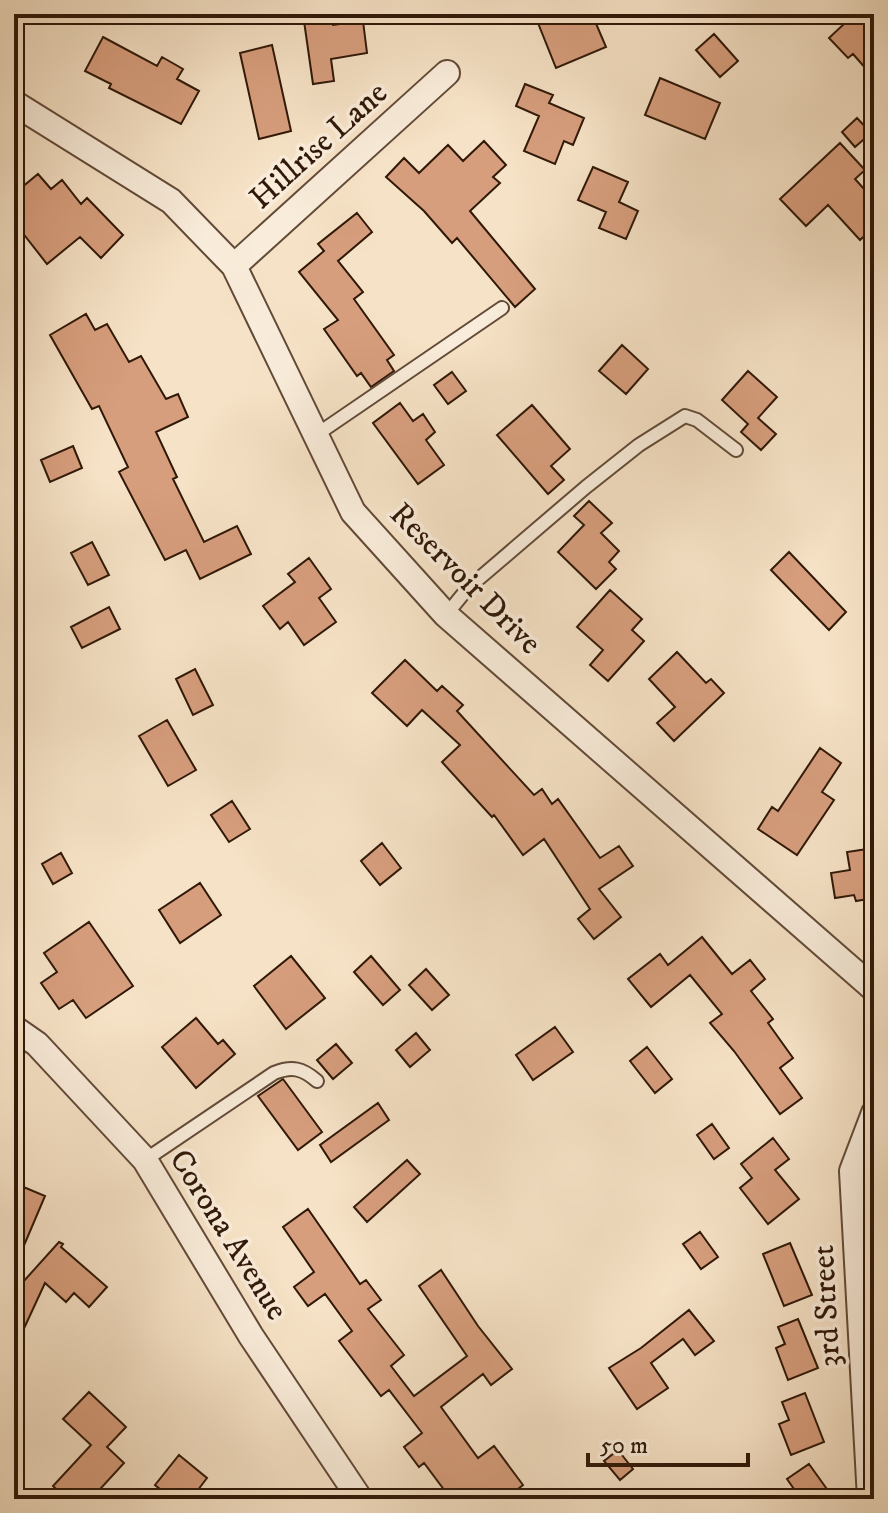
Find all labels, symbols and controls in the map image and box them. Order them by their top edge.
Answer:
street label: Hillrise Lane [242,74,396,218]
street label: Reservoir Drive [381,495,549,663]
street label: Corona Avenue [160,1142,296,1328]
street label: 3rd Street [804,1244,850,1368]
scale bar [588,1417,748,1467]
text: 50 m [600,1431,648,1461]

